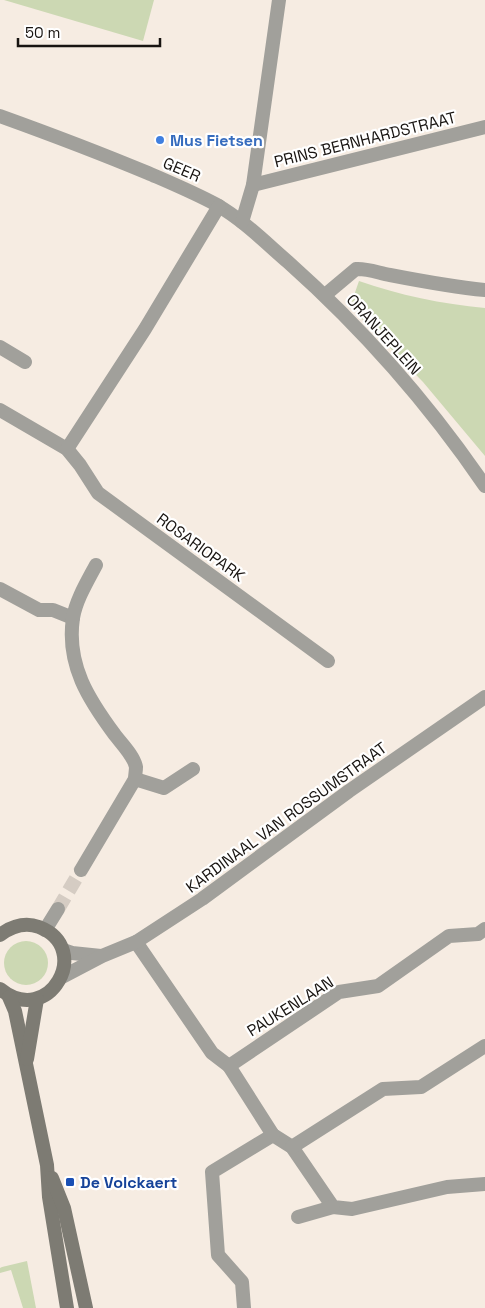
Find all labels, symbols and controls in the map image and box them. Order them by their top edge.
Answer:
scale bar [18,15,160,47]
text: 50 m [25,23,60,42]
street label: PRINS BERNHARDSTRAAT [272,107,458,172]
place label: Mus Fietsen [170,130,263,151]
marker: Mus Fietsen [154,134,166,146]
street label: GEER [160,152,204,187]
street label: ORANJEPLEIN [342,289,426,379]
street label: ROSARIOPARK [152,508,249,587]
street label: KARDINAAL VAN ROSSUMSTRAAT [182,737,391,897]
street label: PAUKENLAAN [243,972,337,1041]
place label: De Volckaert [80,1172,177,1193]
marker: De Volckaert [64,1176,76,1188]

